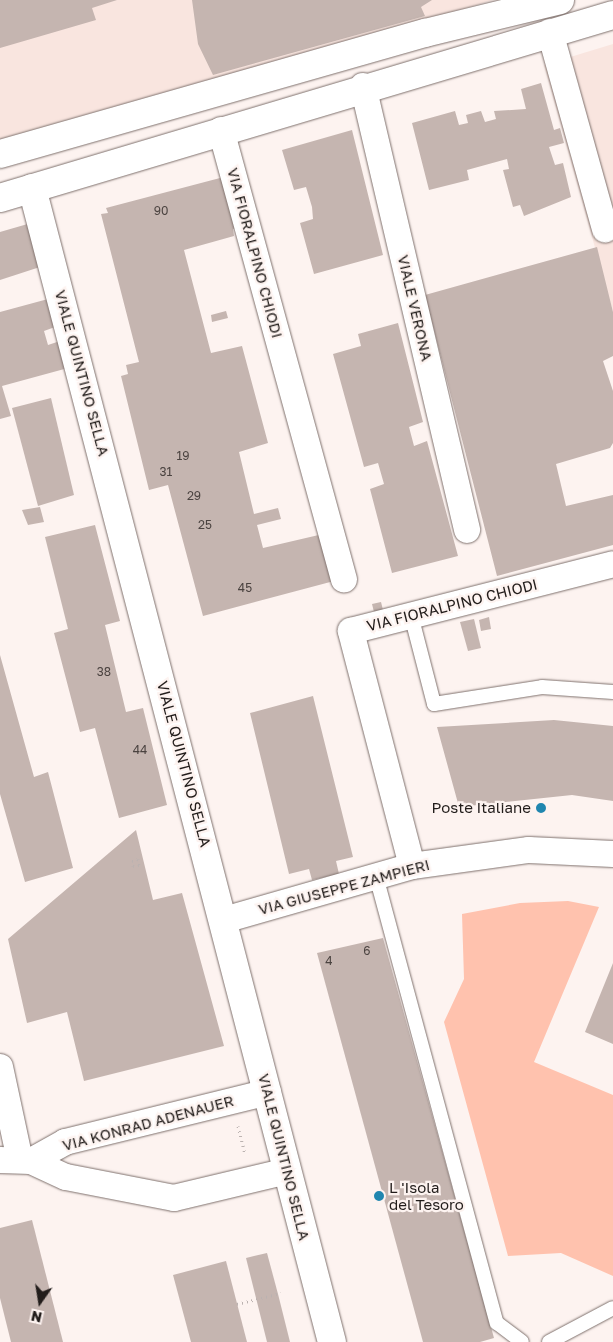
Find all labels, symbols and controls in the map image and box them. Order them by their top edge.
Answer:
street label: VIA FIORALPINO CHIODI [224,166,286,340]
house number: 90 [154,204,168,218]
street label: VIALE VERONA [394,253,436,363]
street label: VIALE QUINTINO SELLA [51,288,113,458]
house number: 19 [176,449,190,463]
house number: 31 [160,465,172,479]
house number: 29 [187,489,201,503]
house number: 25 [198,518,212,532]
street label: VIA FIORALPINO CHIODI [365,575,539,635]
house number: 45 [238,581,252,595]
house number: 38 [97,665,111,679]
street label: VIALE QUINTINO SELLA [153,679,215,849]
house number: 44 [133,743,147,757]
place label: Poste Italiane [432,799,531,817]
marker: Poste Italiane [535,802,547,814]
street label: VIA GIUSEPPE ZAMPIERI [256,855,432,919]
house number: 6 [363,944,371,958]
house number: 4 [325,954,333,968]
street label: VIALE QUINTINO SELLA [255,1072,313,1242]
street label: VIA KONRAD ADENAUER [60,1091,236,1155]
place label: L 'Isola del Tesoro [389,1178,464,1213]
marker: L 'Isola del Tesoro [373,1190,385,1202]
north arrow [15,1277,65,1327]
text: N [29,1308,44,1327]

